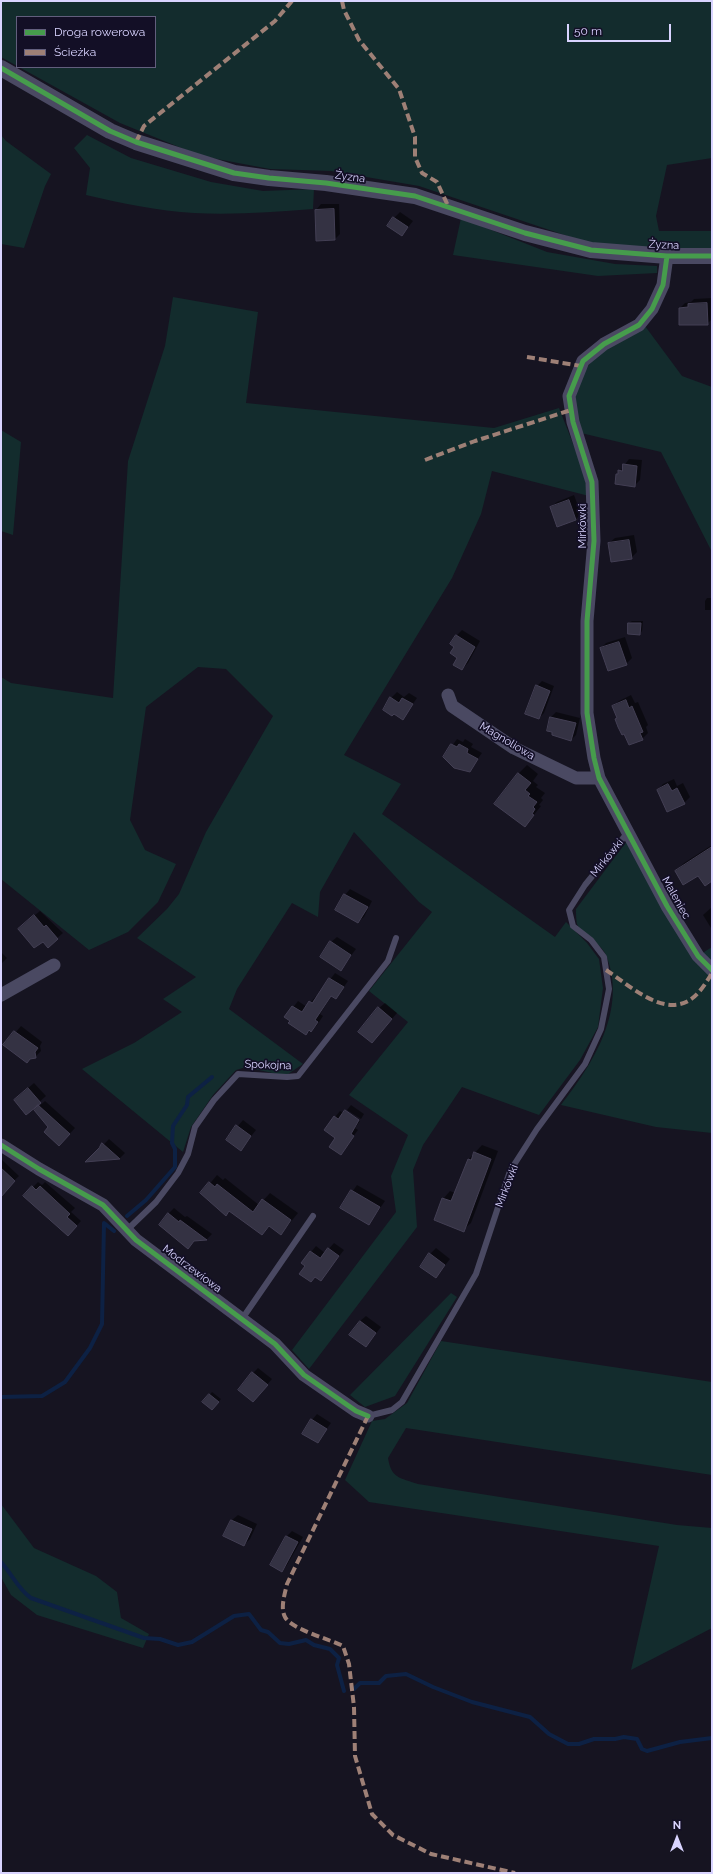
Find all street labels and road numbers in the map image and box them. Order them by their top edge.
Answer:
street label: Żyzna [334,168,366,186]
street label: Żyzna [648,238,680,252]
street label: Mirkówki [576,504,590,548]
street label: Magnoliowa [477,719,537,763]
street label: Mirkówki [588,836,626,880]
street label: Maleniec [659,875,693,921]
street label: Spokojna [244,1058,292,1072]
street label: Mirkówki [493,1163,521,1209]
street label: Modrzewiowa [160,1242,224,1296]

